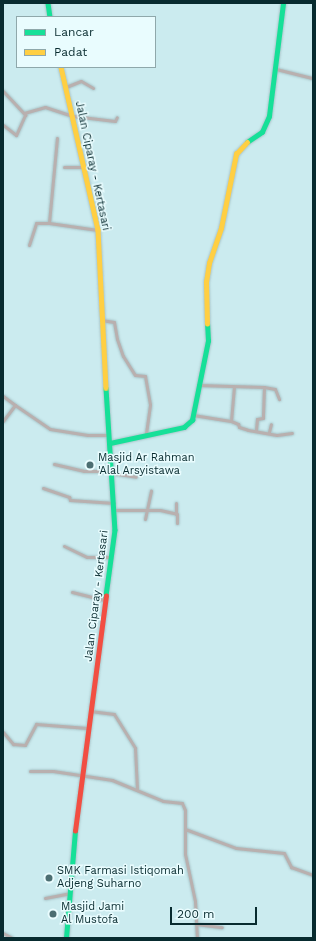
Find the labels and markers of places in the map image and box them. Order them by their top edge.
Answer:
place label: Masjid Ar Rahman 'Alal Arsyistawa [98,452,195,478]
marker: Masjid Ar Rahman 'Alal Arsyistawa [85,460,95,470]
place label: SMK Farmasi Istiqomah Adjeng Suharno [57,865,184,891]
marker: SMK Farmasi Istiqomah Adjeng Suharno [44,873,54,883]
place label: Masjid Jami Al Mustofa [61,901,125,927]
marker: Masjid Jami Al Mustofa [48,909,58,919]

